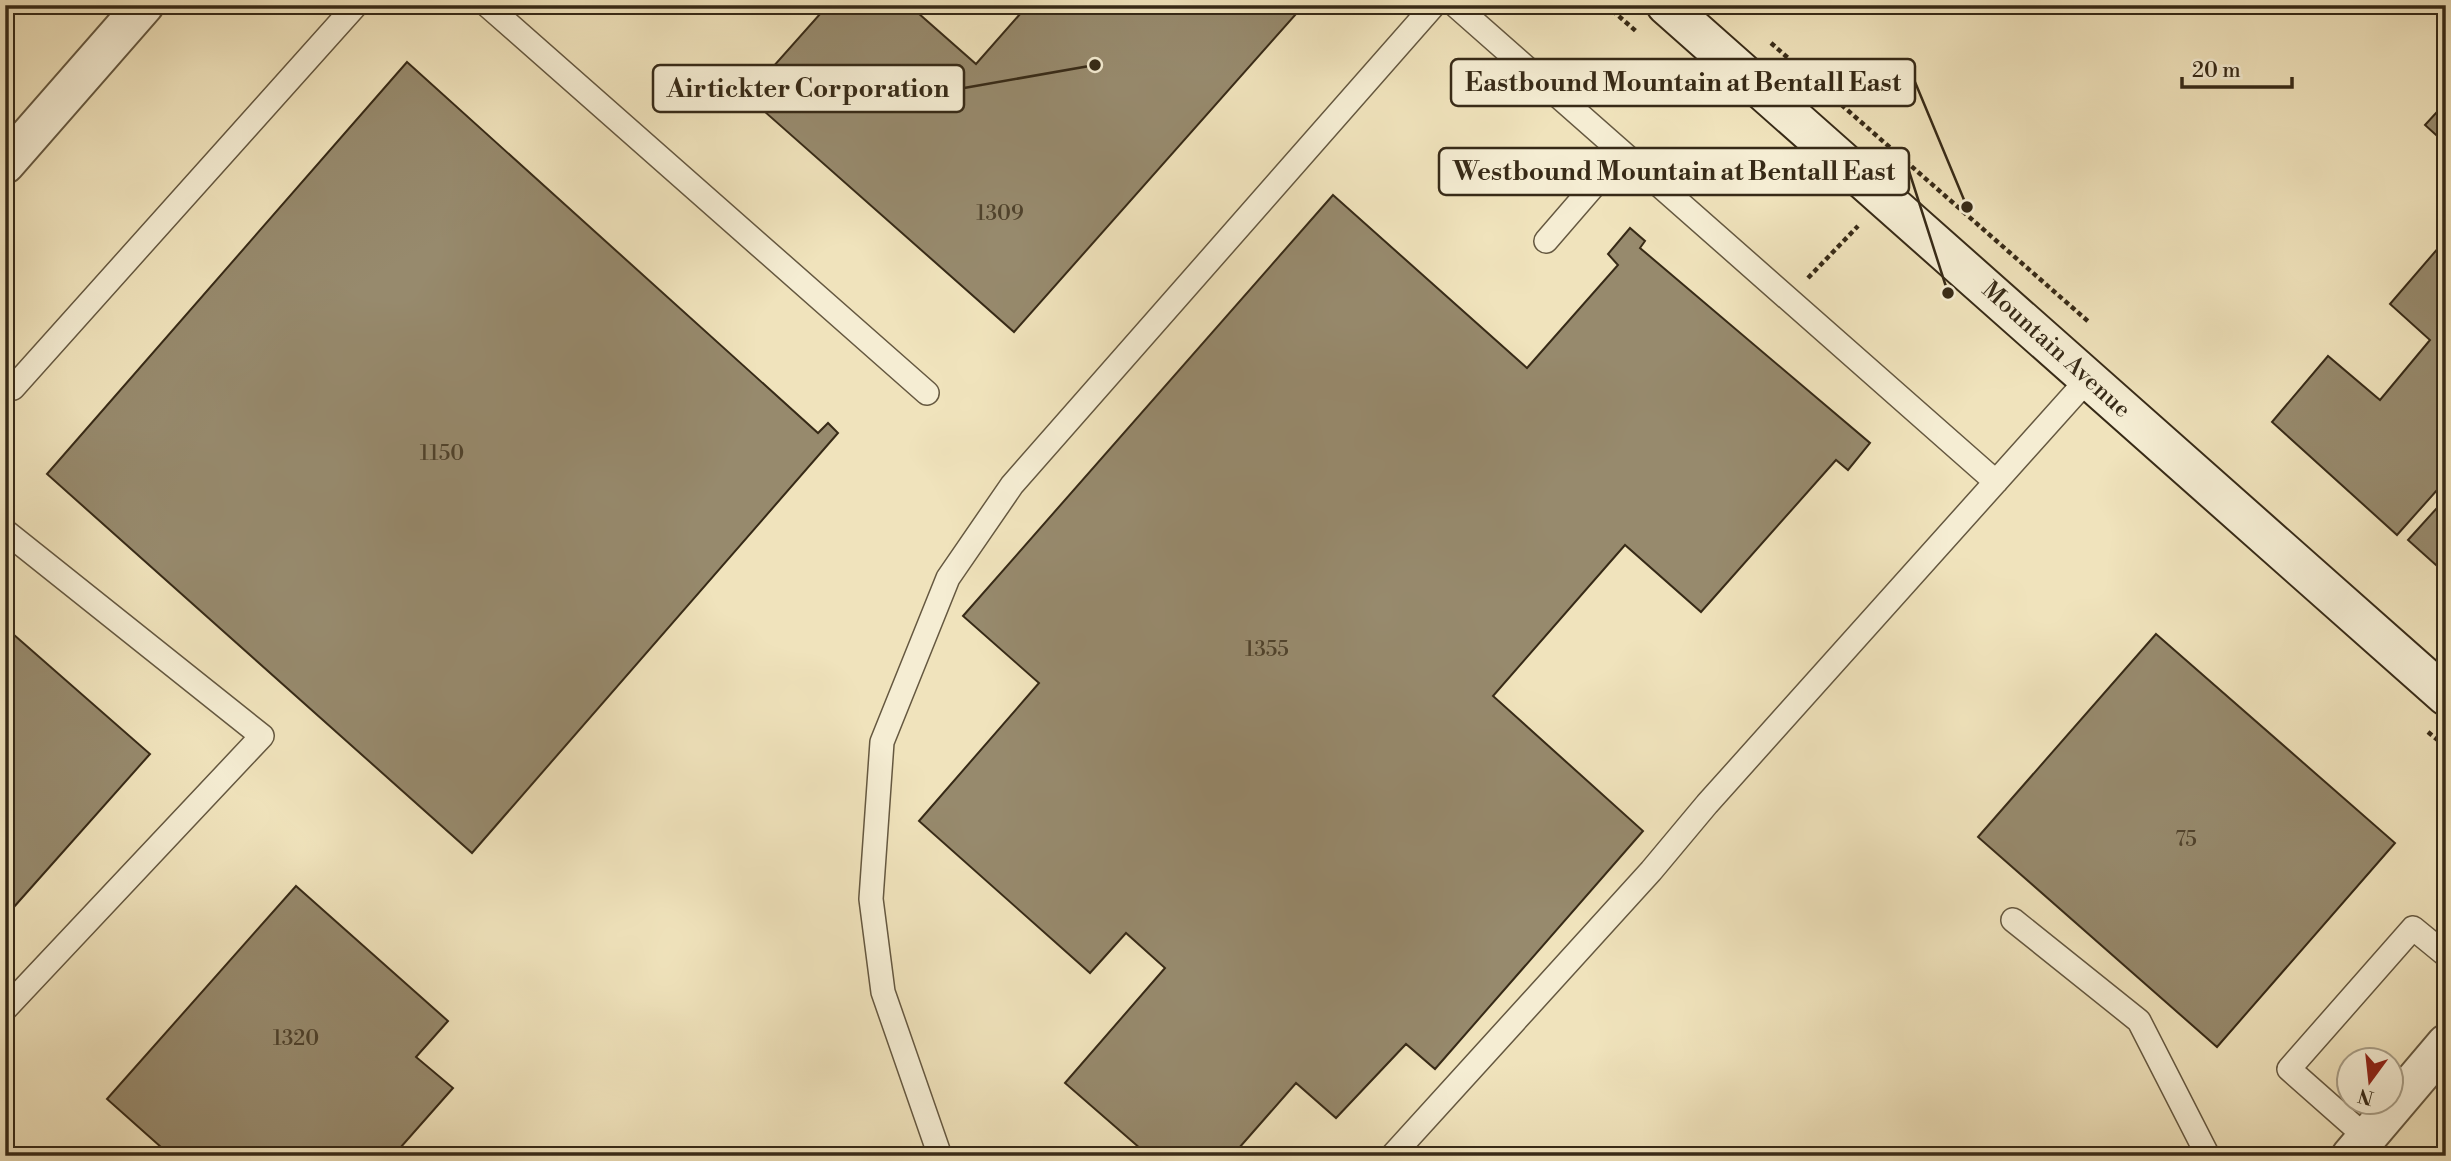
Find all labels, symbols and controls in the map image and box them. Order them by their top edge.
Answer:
scale bar [2182,46,2292,90]
text: 20 m [2192,58,2241,84]
callout: Eastbound Mountain at Bentall East [1451,59,1915,106]
callout: Airtickter Corporation [653,65,964,112]
text: Eastbound Mountain at Bentall East [1465,67,1902,99]
text: Airtickter Corporation [665,73,950,105]
callout: Westbound Mountain at Bentall East [1439,148,1909,195]
text: Westbound Mountain at Bentall East [1452,156,1896,188]
house number: 1309 [976,201,1024,227]
street label: Mountain Avenue [1975,275,2137,425]
house number: 1150 [420,441,464,467]
house number: 1355 [1245,637,1289,663]
house number: 75 [2175,827,2197,853]
house number: 1320 [273,1026,319,1052]
north arrow [2336,1046,2406,1116]
text: N [2355,1083,2376,1110]

